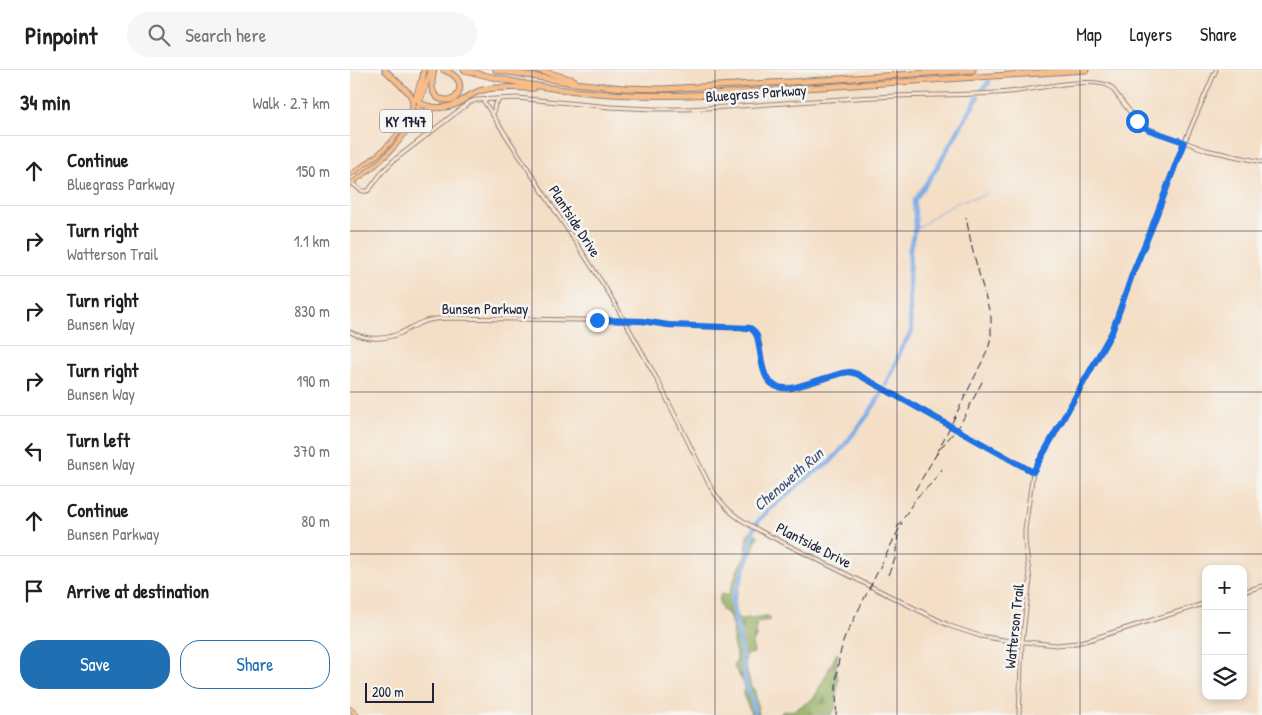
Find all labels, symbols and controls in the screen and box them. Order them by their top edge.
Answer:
search box [127,12,477,57]
text: Pinpoint [25,19,97,51]
icon: search [145,21,173,49]
text: Search here [185,22,266,48]
text: Map [1076,22,1102,47]
text: Layers [1130,22,1172,47]
text: Share [1200,22,1237,47]
street label: Bluegrass Parkway [705,79,807,107]
text: 34 min [20,88,71,117]
text: Walk · 2.7 km [252,92,330,114]
road number: KY 1747 [380,110,432,132]
route start [1126,110,1149,133]
text: Continue [67,147,128,173]
icon: ahead [20,157,48,185]
text: 150 m [296,160,330,182]
text: Bluegrass Parkway [67,173,175,195]
street label: Plantside Drive [544,181,606,261]
text: Turn right [67,217,138,243]
icon: right [20,227,48,255]
text: 1.1 km [294,230,330,252]
text: Watterson Trail [67,243,158,265]
text: Turn right [67,287,138,313]
icon: right [20,297,48,325]
street label: Bunsen Parkway [442,298,528,319]
text: 830 m [294,300,330,322]
route end [586,309,609,332]
text: Bunsen Way [67,313,135,335]
text: Turn right [67,357,138,383]
icon: right [20,367,48,395]
text: 190 m [297,370,330,392]
text: Bunsen Way [67,383,135,405]
text: Turn left [67,427,130,453]
icon: left [20,437,48,465]
text: 370 m [293,440,330,462]
water label: Chenoweth Run [748,441,829,516]
text: Bunsen Way [67,453,135,475]
text: Continue [67,497,128,523]
icon: ahead [20,507,48,535]
text: 80 m [301,510,330,532]
street label: Plantside Drive [773,517,855,573]
text: Bunsen Parkway [67,523,159,545]
map controls [1202,565,1247,700]
button: + [1202,565,1247,610]
icon: arrive [20,577,48,605]
text: Arrive at destination [67,578,209,604]
street label: Watterson Trail [999,582,1029,669]
button: − [1202,610,1247,655]
button: Save [20,640,170,689]
button: Share [180,640,330,689]
button: layers [1202,655,1247,700]
scale bar [365,680,434,703]
text: 200 m [372,682,404,701]

